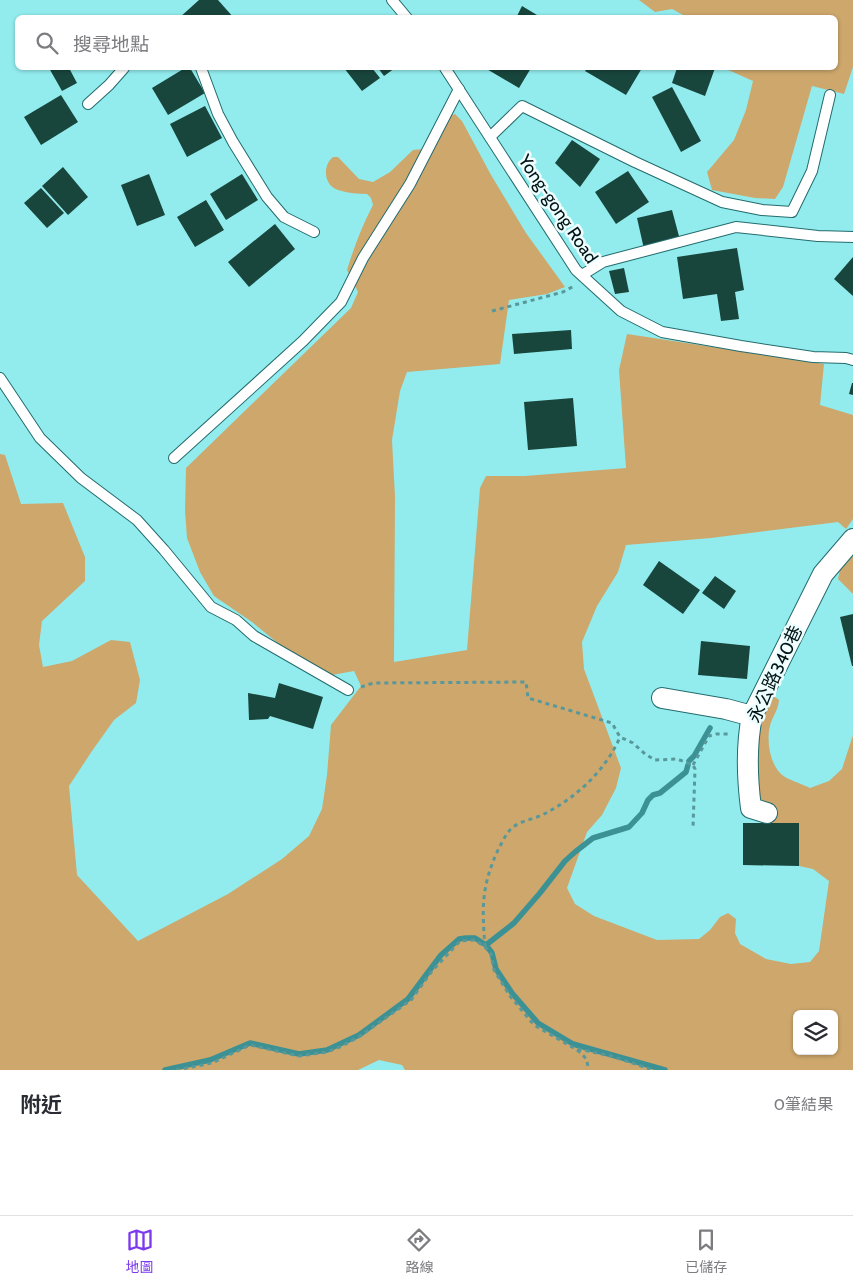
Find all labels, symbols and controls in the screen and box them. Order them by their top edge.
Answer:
search box [15,15,838,70]
icon: search [33,29,61,57]
text: 搜尋地點 [73,33,149,56]
street label: Yong-gong Road [513,150,602,267]
street label: 永公路340巷 [743,622,807,726]
map controls [793,1010,838,1055]
button: layers [793,1010,838,1055]
text: 附近 [20,1092,62,1117]
text: 0筆結果 [774,1095,833,1114]
tab: 地圖 [126,1226,154,1276]
tab: 路線 [405,1226,433,1276]
tab: 已儲存 [685,1226,727,1276]

